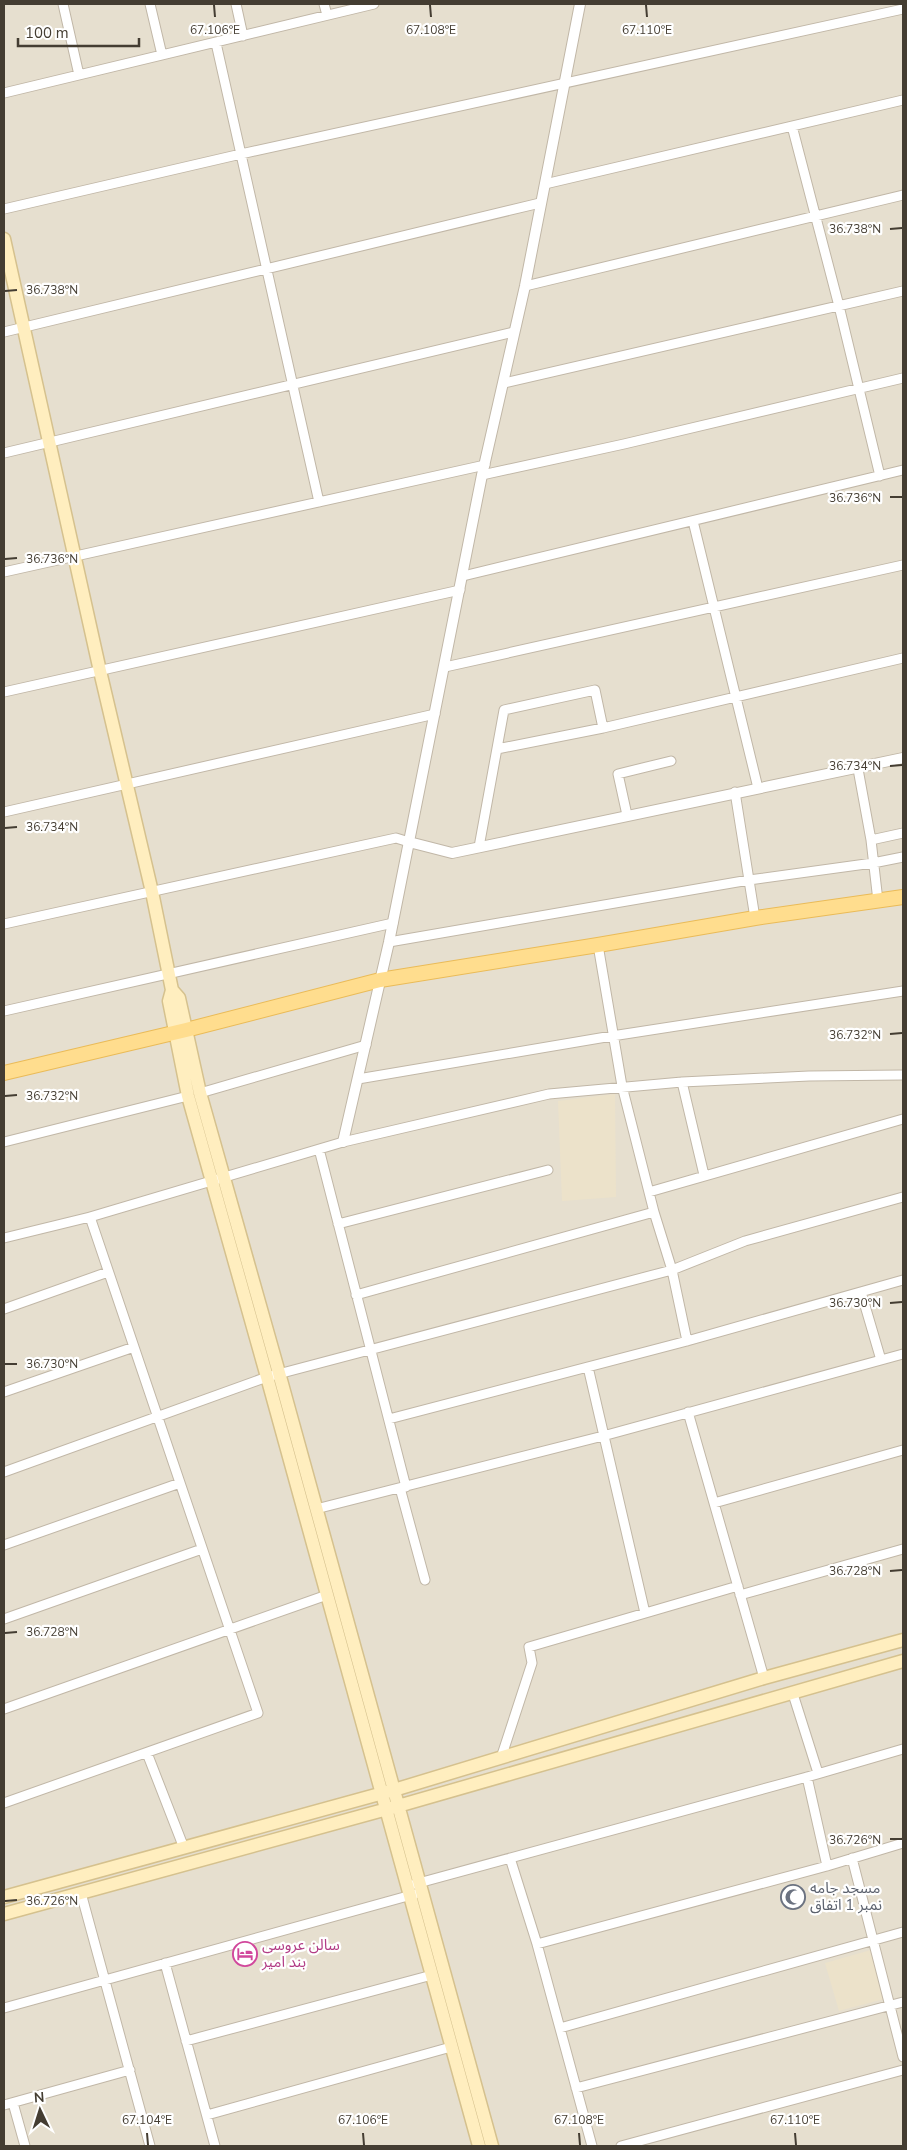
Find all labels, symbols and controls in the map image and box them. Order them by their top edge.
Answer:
scale bar [18,15,139,47]
text: 67.106°E [190,22,240,38]
text: 67.108°E [406,22,456,38]
text: 67.110°E [622,22,672,38]
text: 100 m [25,23,69,43]
text: 36.738°N [829,221,881,237]
text: 36.738°N [26,282,78,298]
text: 36.736°N [829,490,881,506]
text: 36.736°N [26,551,78,567]
text: 36.734°N [829,758,881,774]
text: 36.734°N [26,819,78,835]
text: 36.732°N [829,1027,881,1043]
text: 36.732°N [26,1088,78,1104]
text: 36.730°N [829,1295,881,1311]
text: 36.730°N [26,1356,78,1372]
text: 36.728°N [829,1563,881,1579]
text: 36.728°N [26,1624,78,1640]
text: 36.726°N [829,1832,881,1848]
place label: مسجد جامه نمبر 1 اتفاق [810,1878,882,1915]
mosque icon: مسجد جامه نمبر 1 اتفاق [780,1884,806,1910]
text: 36.726°N [26,1893,78,1909]
place label: سالن عروسی بند امیر [261,1935,340,1972]
hotel icon: سالن عروسی بند امیر [232,1941,258,1967]
north arrow [15,2085,65,2135]
text: N [33,2088,45,2107]
text: 67.104°E [122,2112,172,2128]
text: 67.106°E [338,2112,388,2128]
text: 67.108°E [554,2112,604,2128]
text: 67.110°E [770,2112,820,2128]

